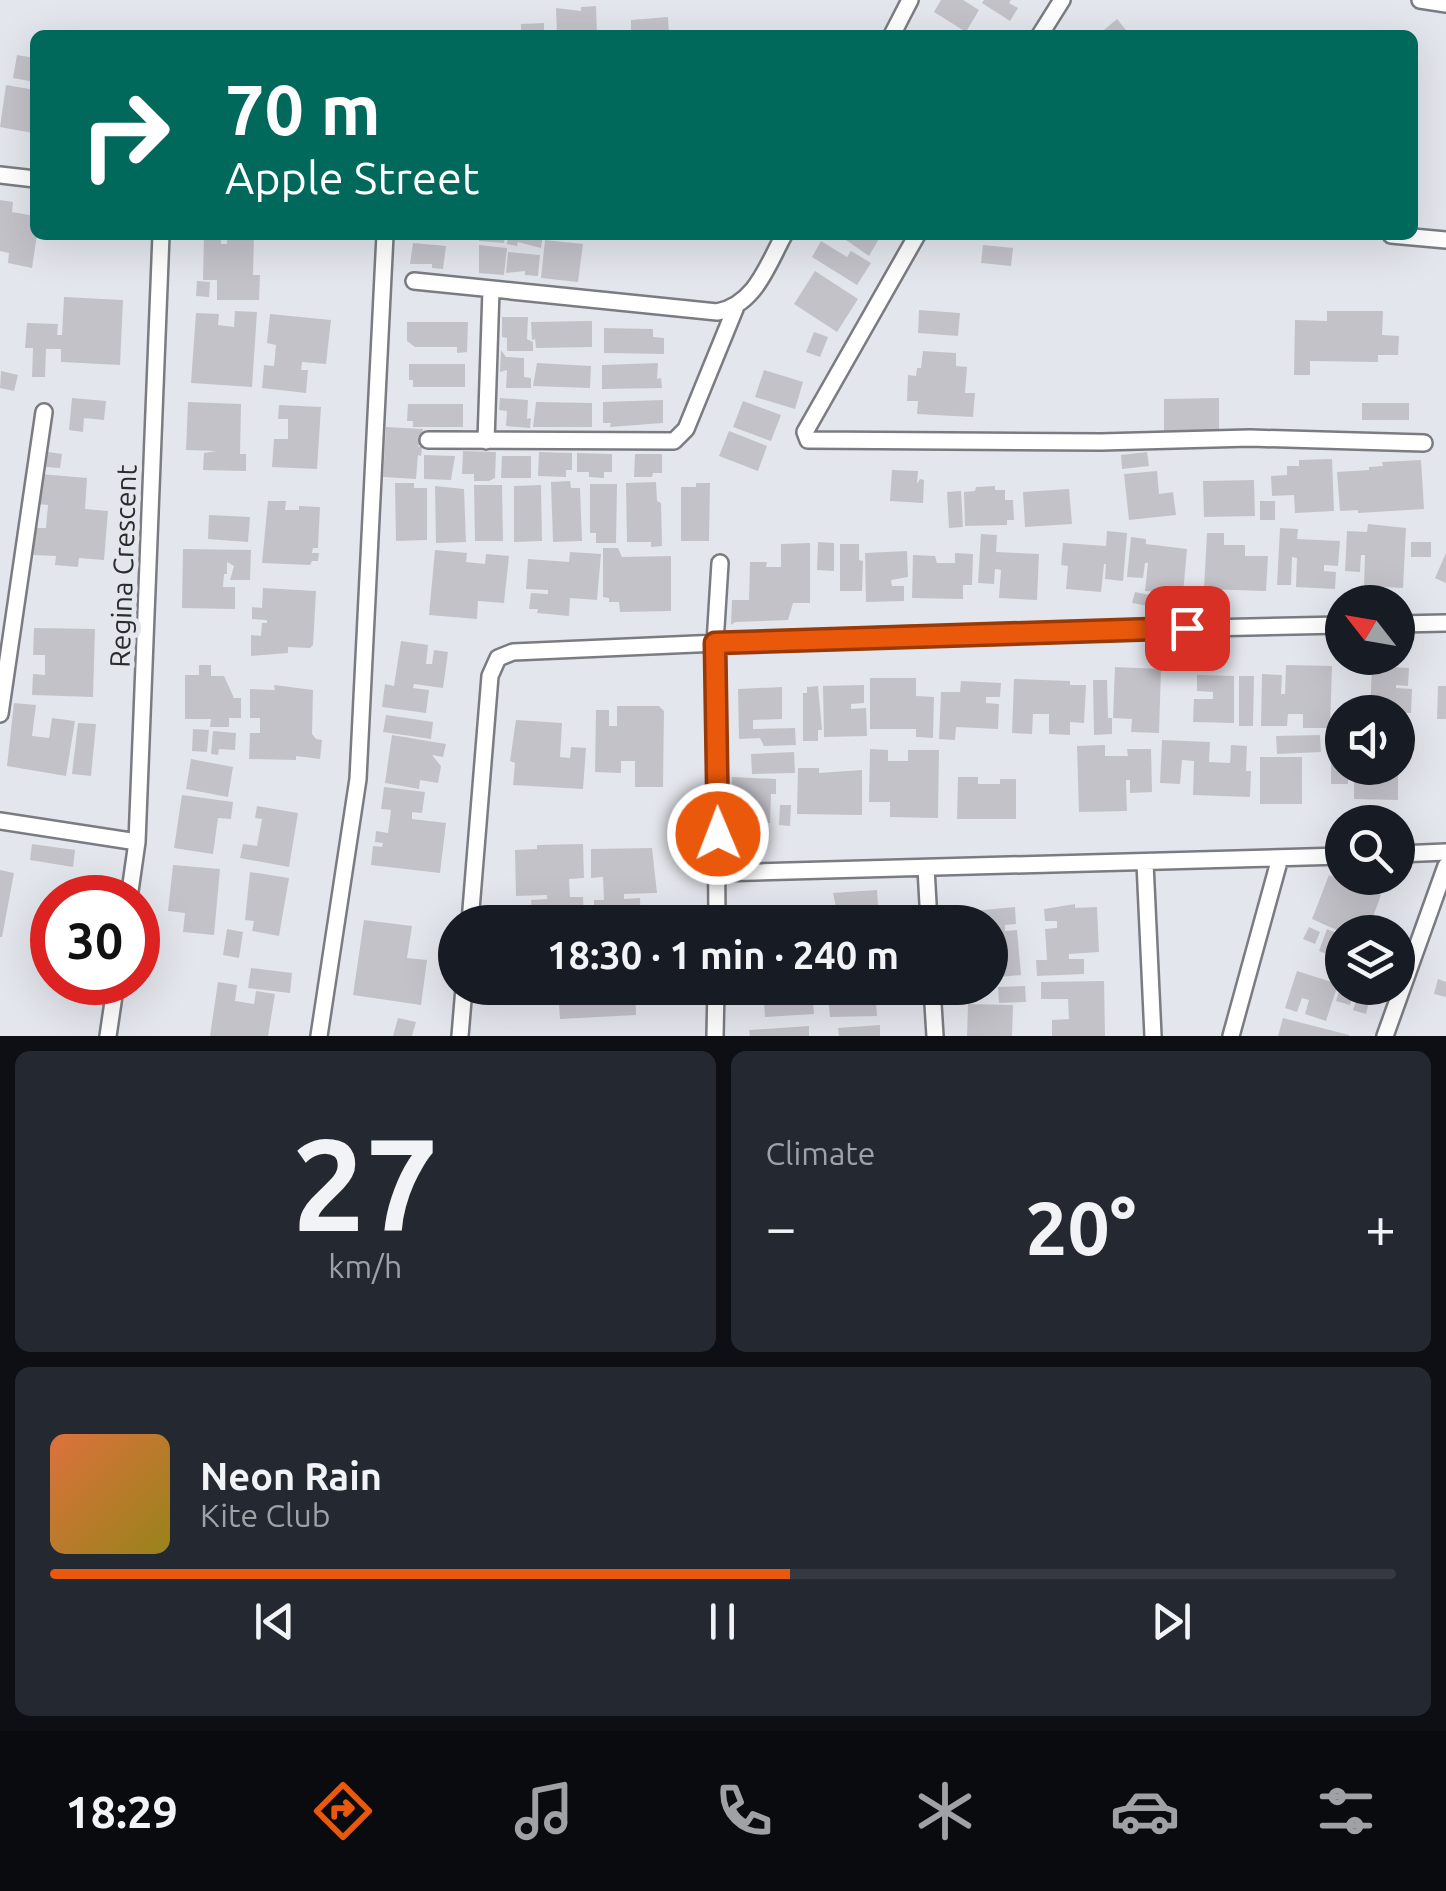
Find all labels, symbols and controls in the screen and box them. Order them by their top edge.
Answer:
icon: right [60,70,190,200]
text: 70 m [225,70,381,148]
text: Apple Street [225,152,479,203]
street label: Regina Crescent [103,464,142,668]
north arrow [1325,585,1415,675]
map controls [1325,585,1415,1005]
pin [1145,586,1230,671]
icon: arrive [1160,601,1215,656]
button: sound [1325,695,1415,785]
position arrow [666,782,770,886]
button: search [1325,805,1415,895]
speed limit sign: 30 [30,875,160,1005]
button: layers [1325,915,1415,1005]
text: 18:30 · 1 min · 240 m [547,934,899,976]
text: 27 [292,1110,439,1256]
text: Climate [766,1135,876,1171]
text: 20° [1025,1185,1136,1269]
text: − [766,1196,797,1257]
text: + [1365,1196,1396,1257]
text: km/h [328,1248,402,1284]
text: Neon Rain [200,1455,382,1497]
text: Kite Club [200,1497,330,1533]
icon: previous [247,1594,302,1649]
icon: pause [695,1594,750,1649]
icon: next [1144,1594,1199,1649]
icon: directions [308,1776,378,1846]
icon: music [509,1776,579,1846]
icon: phone [709,1776,779,1846]
icon: climate [910,1776,980,1846]
icon: car [1110,1776,1180,1846]
icon: filters [1311,1776,1381,1846]
text: 18:29 [65,1786,178,1837]

